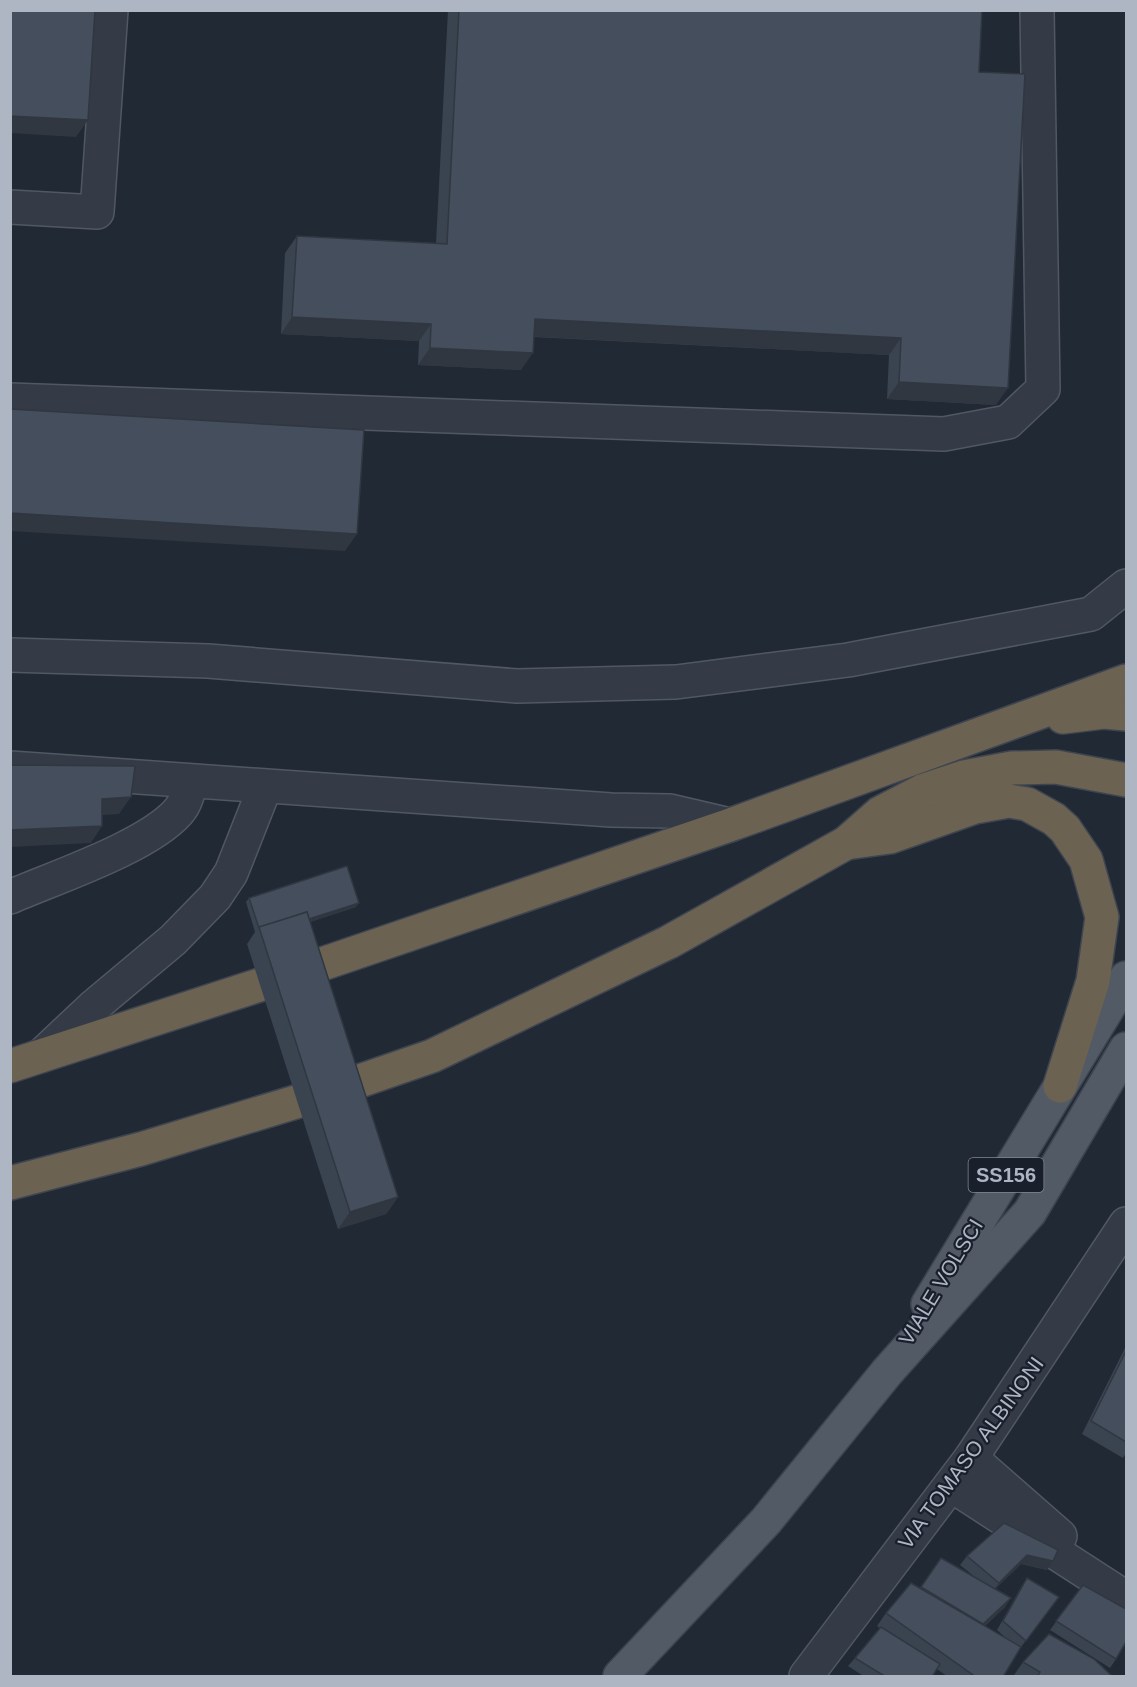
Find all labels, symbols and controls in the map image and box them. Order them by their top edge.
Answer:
road number: SS156 [968,1158,1044,1192]
street label: VIALE VOLSCI [894,1215,987,1349]
street label: VIA TOMASO ALBINONI [893,1352,1048,1553]

